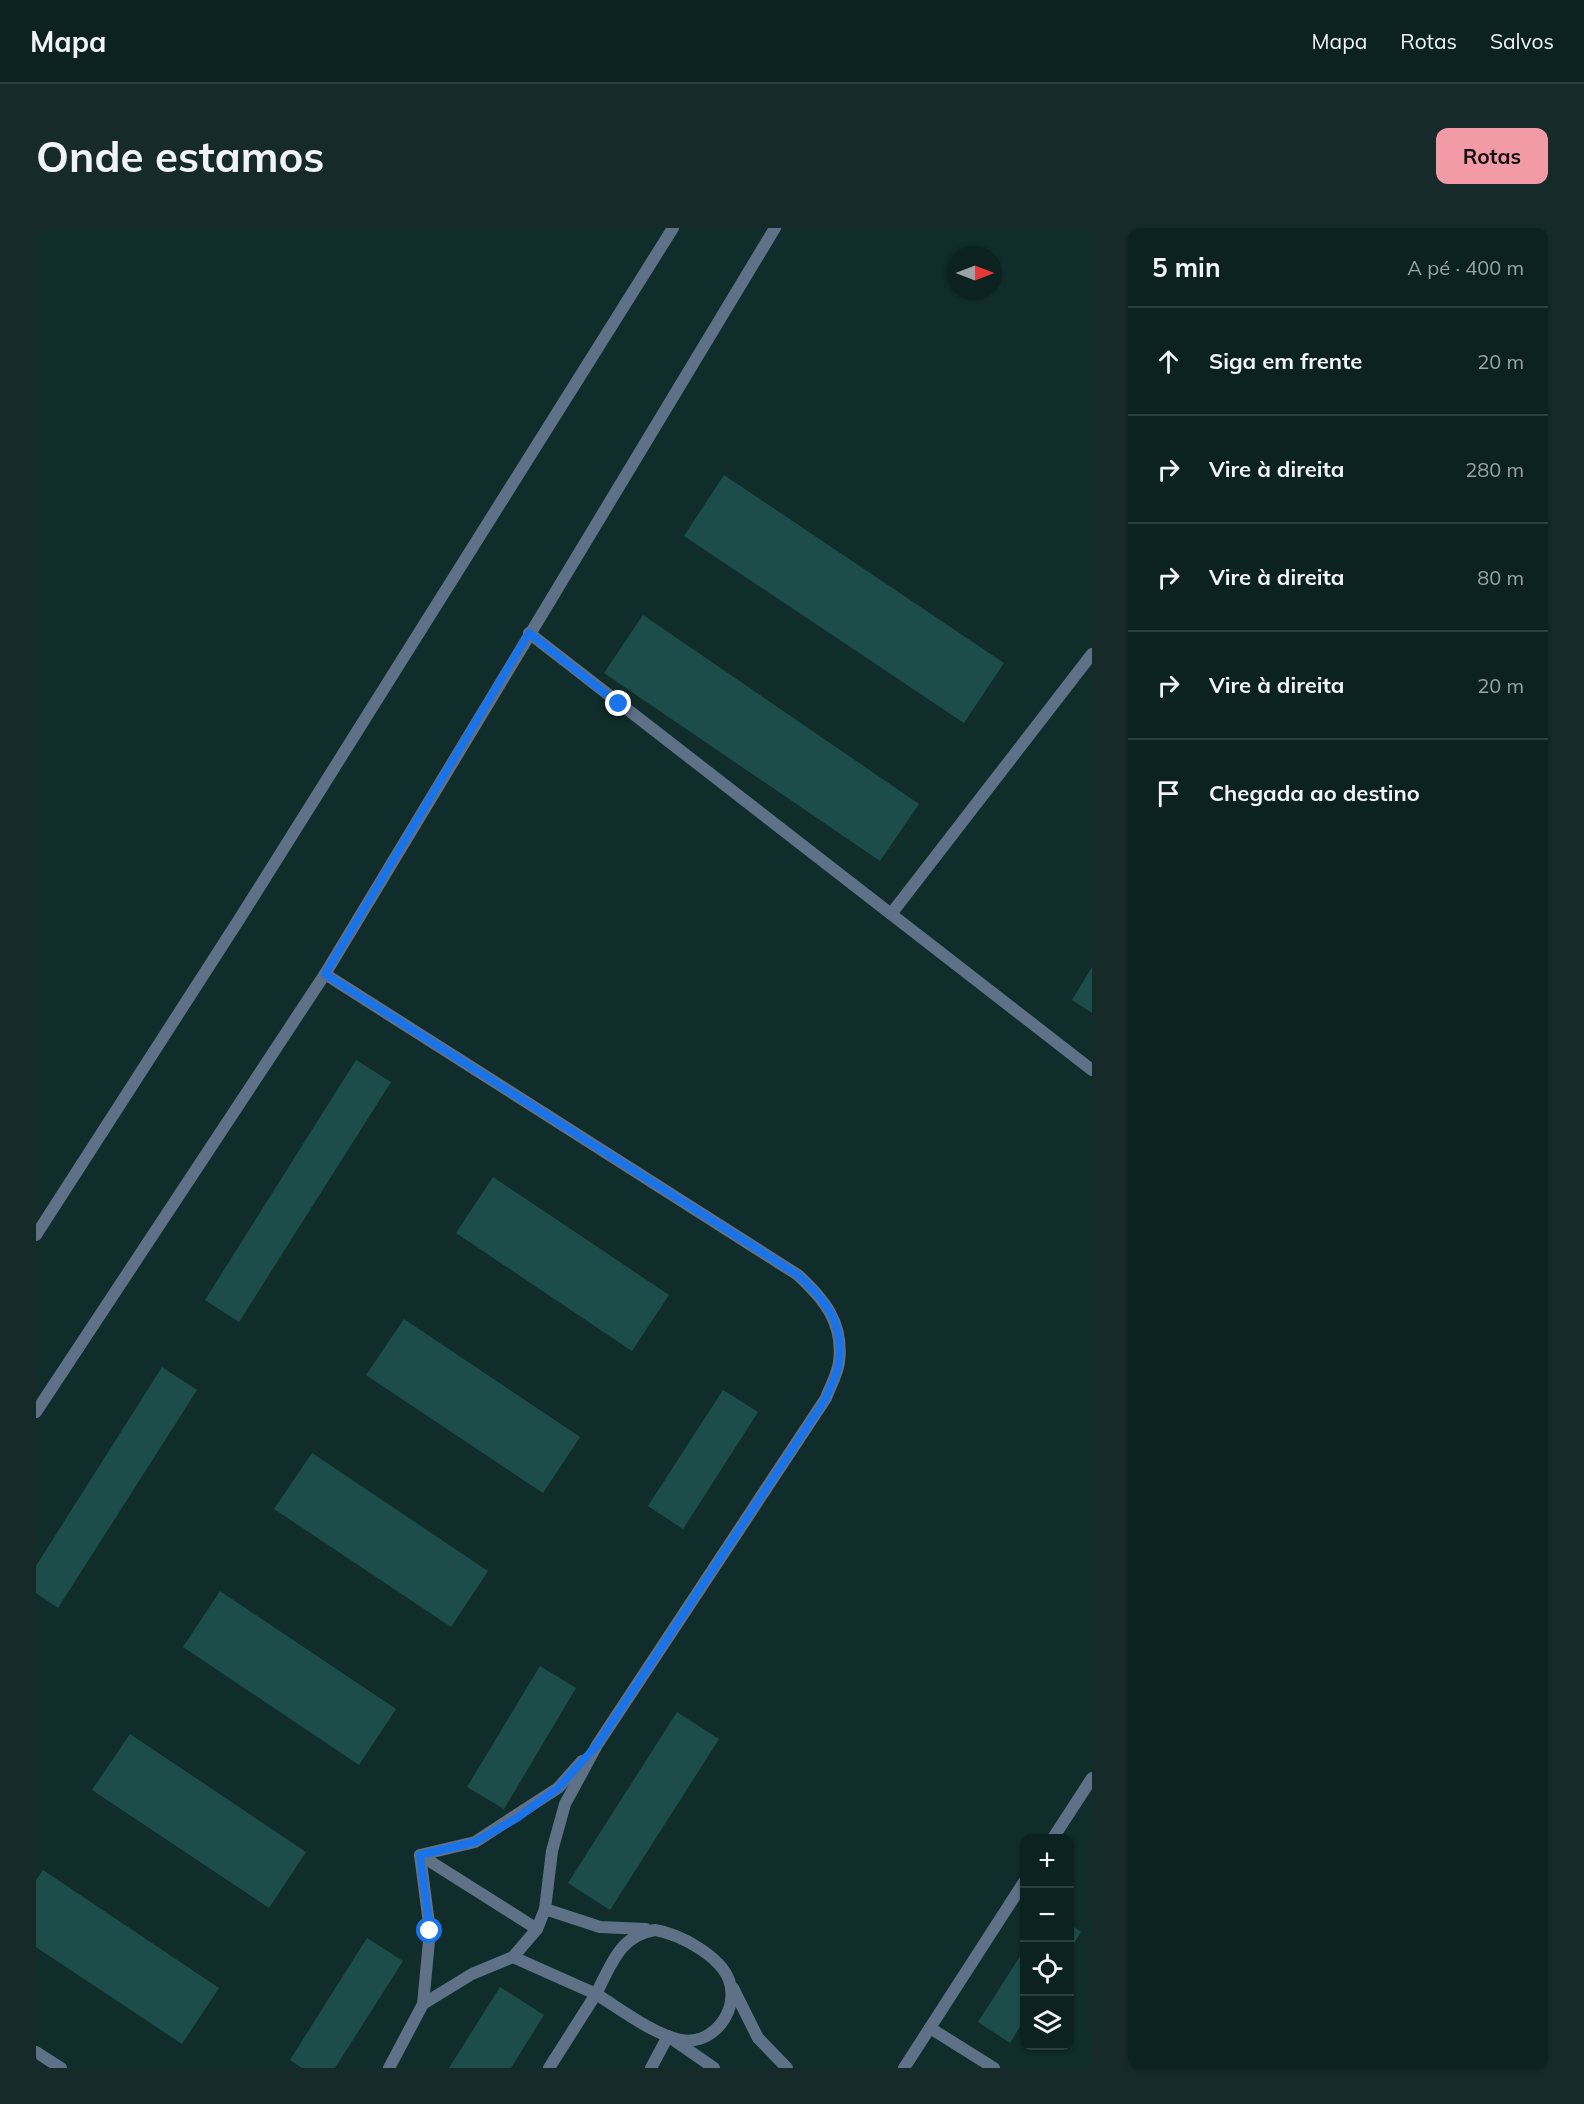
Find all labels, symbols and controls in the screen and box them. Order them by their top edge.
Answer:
text: Mapa [30,24,106,59]
text: Mapa [1312,28,1367,54]
text: Rotas [1400,28,1457,54]
text: Salvos [1490,28,1554,54]
button: Rotas [1436,128,1548,184]
text: Onde estamos [36,130,324,183]
north arrow [948,246,1002,300]
text: 5 min [1152,251,1221,284]
text: A pé · 400 m [1407,255,1524,280]
icon: ahead [1152,345,1185,378]
text: Siga em frente [1209,347,1362,375]
text: 20 m [1477,349,1524,374]
icon: right [1152,453,1185,486]
text: Vire à direita [1209,455,1344,483]
text: 280 m [1465,457,1524,482]
icon: right [1152,561,1185,594]
text: Vire à direita [1209,563,1344,591]
text: 80 m [1477,565,1524,590]
icon: right [1152,669,1185,702]
text: Vire à direita [1209,671,1344,699]
text: 20 m [1477,673,1524,698]
route end [605,690,631,716]
icon: arrive [1152,777,1185,810]
text: Chegada ao destino [1209,779,1420,807]
map controls [1020,1834,1074,2050]
button: + [1020,1834,1074,1888]
button: − [1020,1888,1074,1942]
route start [416,1917,442,1943]
button: locate [1020,1942,1074,1996]
button: layers [1020,1996,1074,2050]

